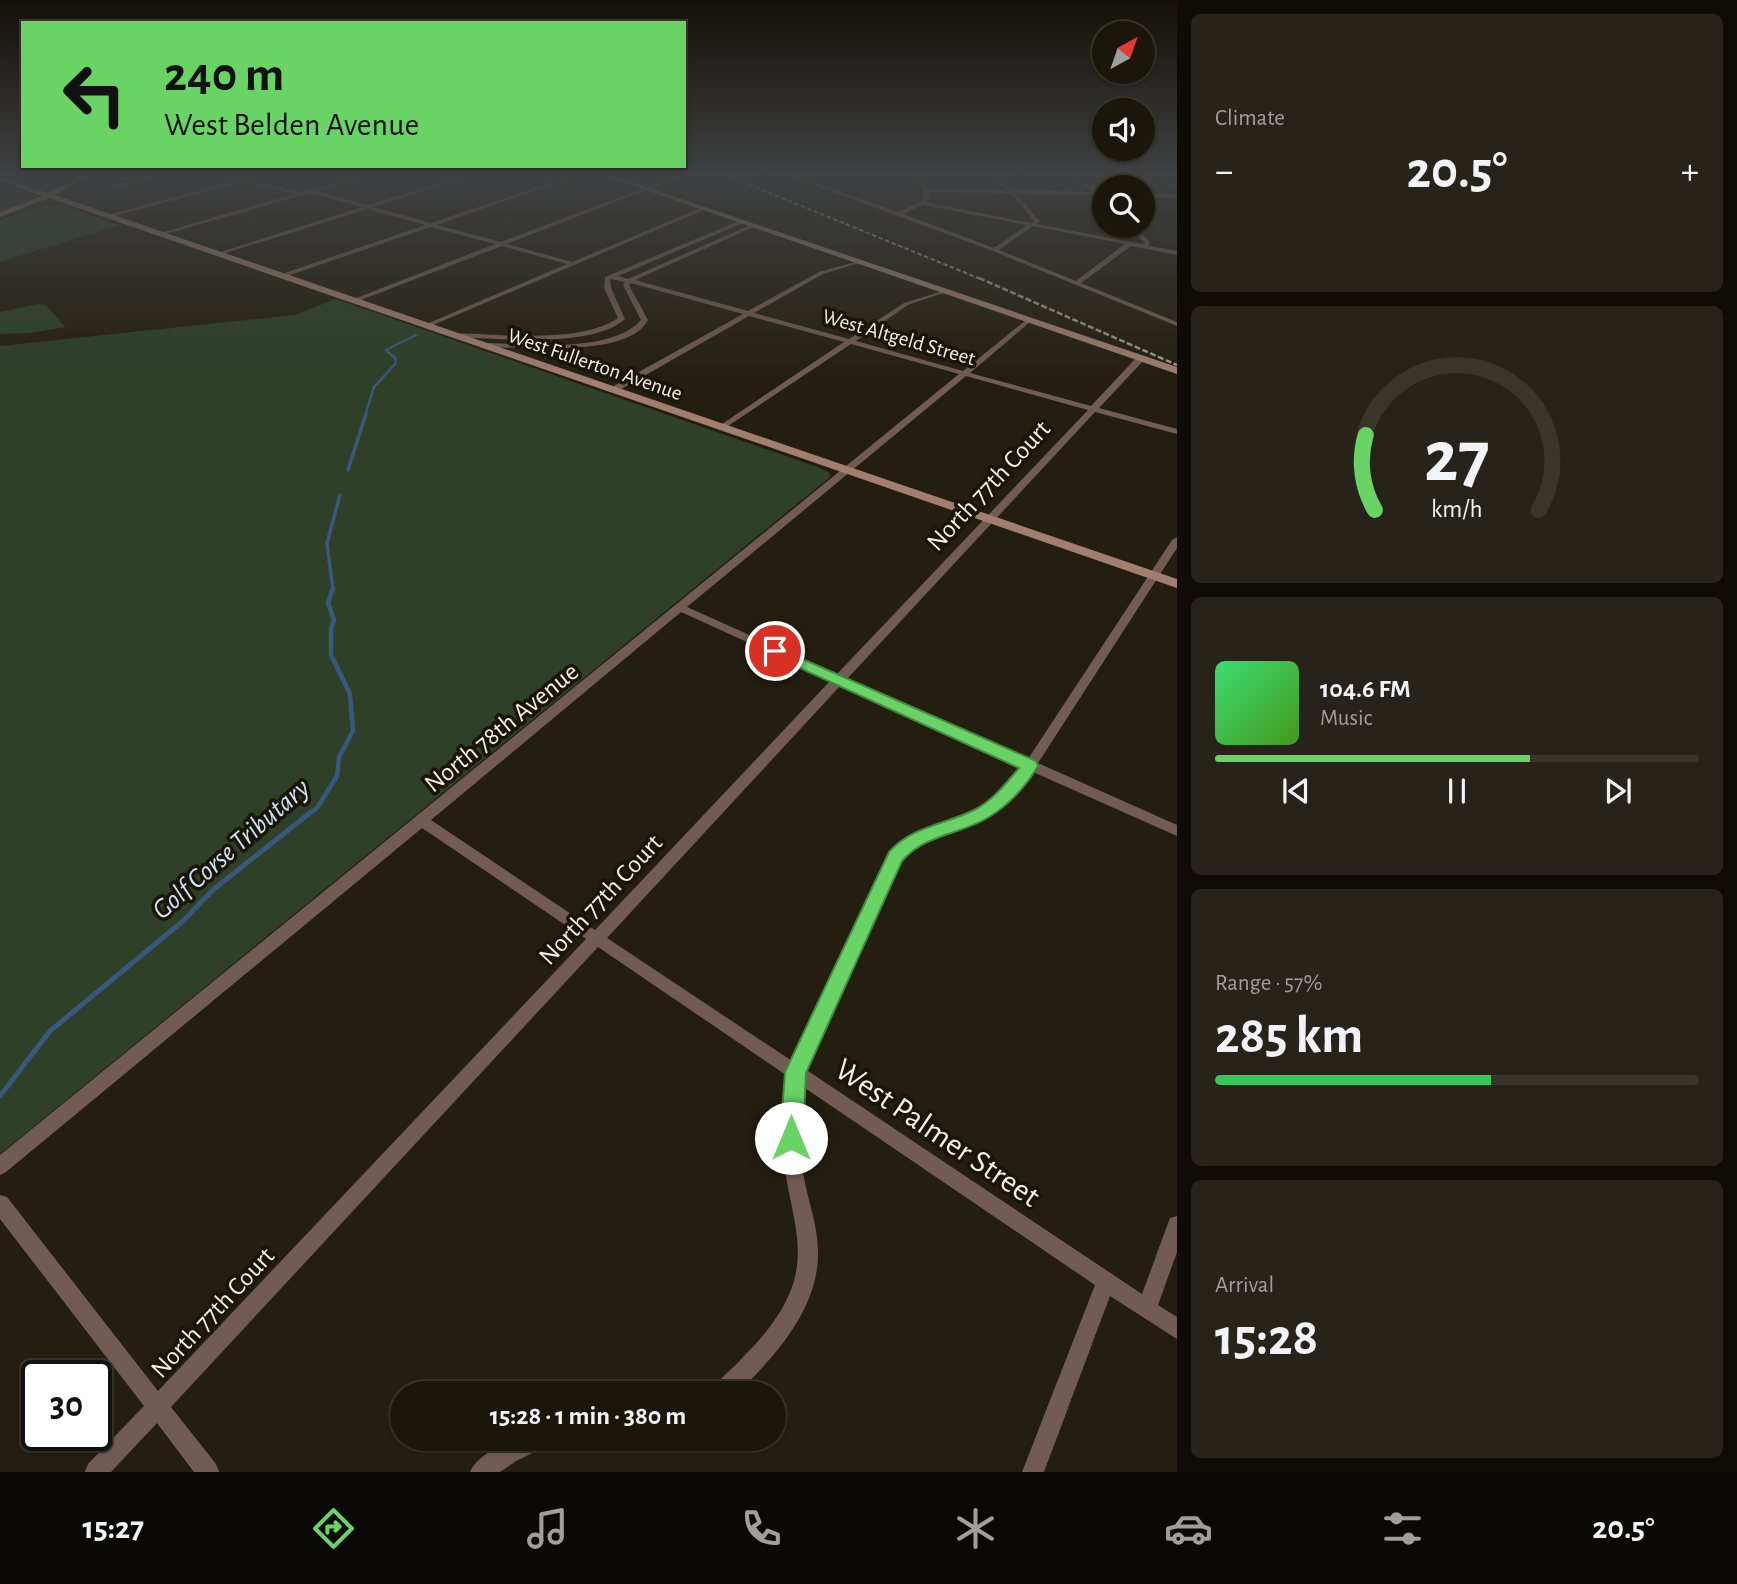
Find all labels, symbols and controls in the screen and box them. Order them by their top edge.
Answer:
north arrow [1092,21,1155,84]
map controls [1092,21,1155,238]
icon: left [49,49,140,140]
text: 240 m [164,51,284,100]
button: sound [1092,98,1155,161]
text: Climate [1215,107,1285,130]
text: West Belden Avenue [164,109,419,141]
text: 20.5° [1406,145,1508,197]
text: − [1215,153,1233,191]
text: + [1681,153,1699,191]
button: search [1092,175,1155,238]
street label: West Altgeld Street [820,306,978,369]
street label: West Fullerton Avenue [505,325,685,404]
street label: North 77th Court [922,416,1055,556]
text: 27 [1424,423,1490,496]
text: km/h [1431,497,1483,522]
pin [745,621,805,681]
icon: arrive [756,632,794,670]
street label: North 78th Avenue [420,658,583,797]
text: 104.6 FM [1320,676,1411,702]
text: Music [1320,707,1372,730]
icon: previous [1277,772,1315,810]
icon: pause [1438,772,1476,810]
icon: next [1599,772,1637,810]
water label: Golf Corse Tributary [148,774,315,925]
street label: North 77th Court [534,830,667,970]
text: Range · 57% [1215,972,1322,995]
text: 285 km [1215,1010,1363,1062]
street label: West Palmer Street [829,1053,1045,1213]
position arrow [754,1101,828,1175]
street label: North 77th Court [146,1243,279,1383]
text: Arrival [1215,1274,1274,1297]
text: 15:28 [1215,1312,1318,1364]
speed limit sign: 30 [21,1360,112,1451]
text: 15:28 · 1 min · 380 m [490,1403,686,1429]
icon: directions [309,1504,358,1553]
icon: music [523,1504,572,1553]
icon: phone [737,1504,786,1553]
icon: climate [951,1504,1000,1553]
icon: car [1164,1504,1213,1553]
icon: filters [1378,1504,1427,1553]
text: 15:27 [82,1512,144,1544]
text: 20.5° [1592,1512,1655,1544]

